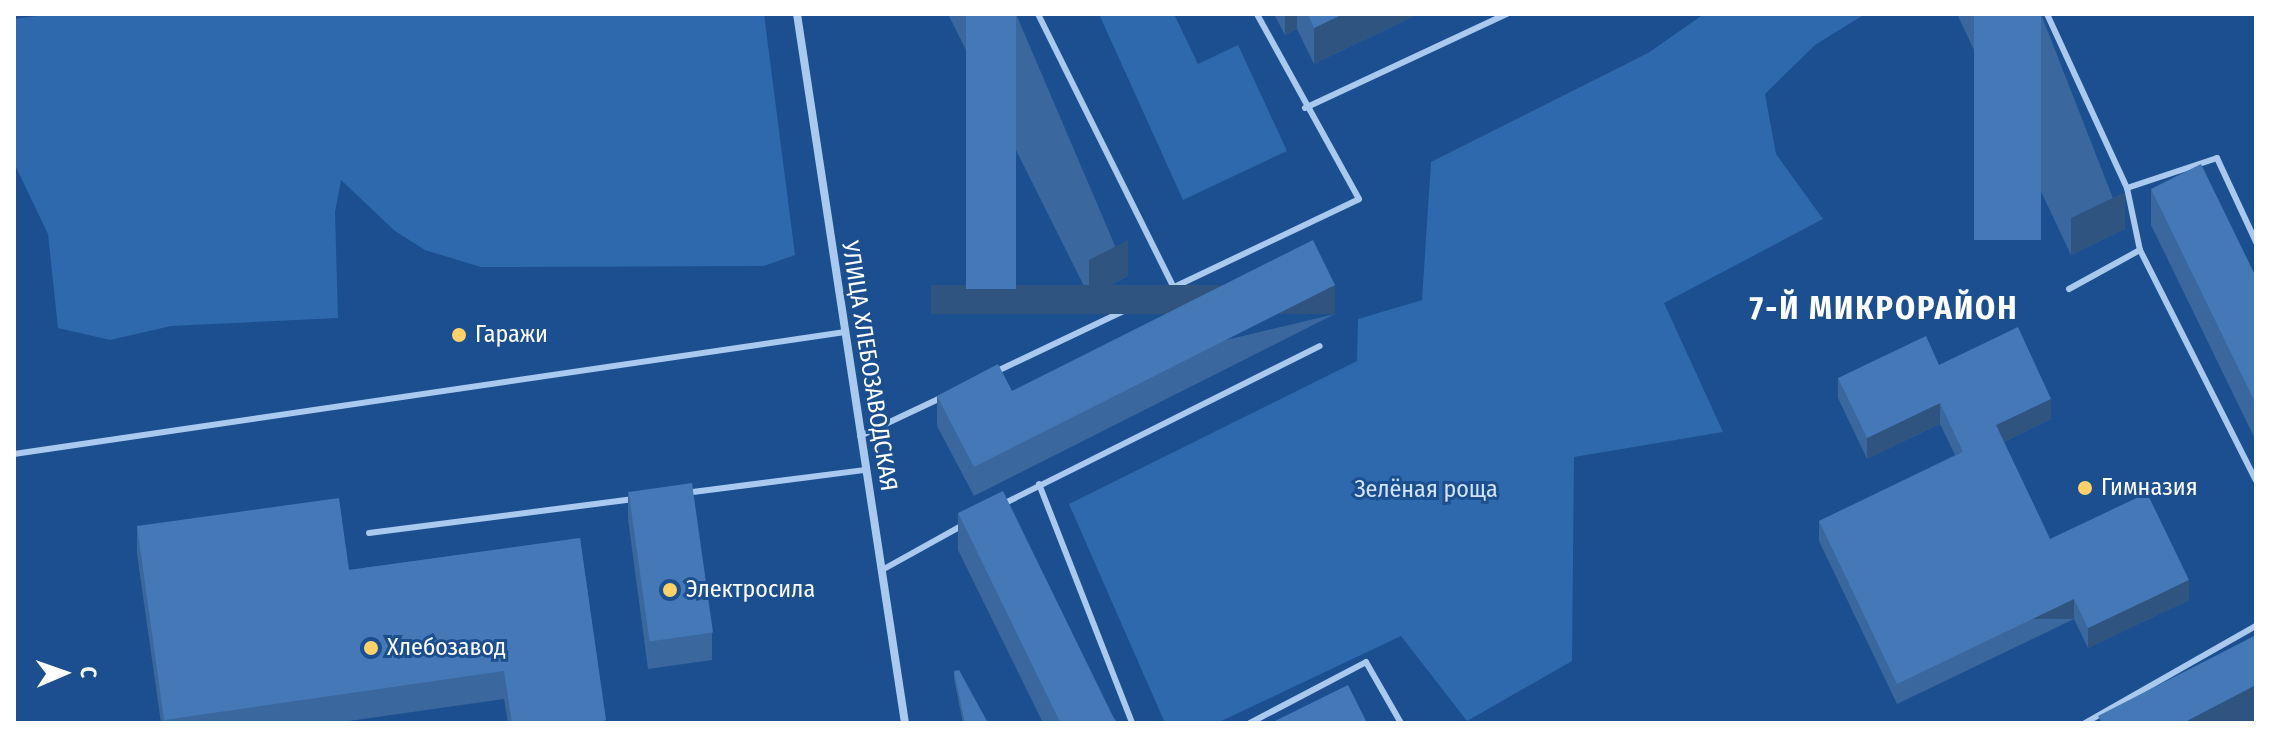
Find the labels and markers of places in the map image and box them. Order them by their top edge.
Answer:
place label: Гаражи [475,321,548,349]
marker: Гаражи [450,326,468,344]
place label: Гимназия [2101,474,2198,502]
marker: Гимназия [2076,479,2094,497]
place label: Электросила [686,576,815,604]
marker: Электросила [661,581,679,599]
place label: Хлебозавод [387,634,506,662]
marker: Хлебозавод [362,639,380,657]

